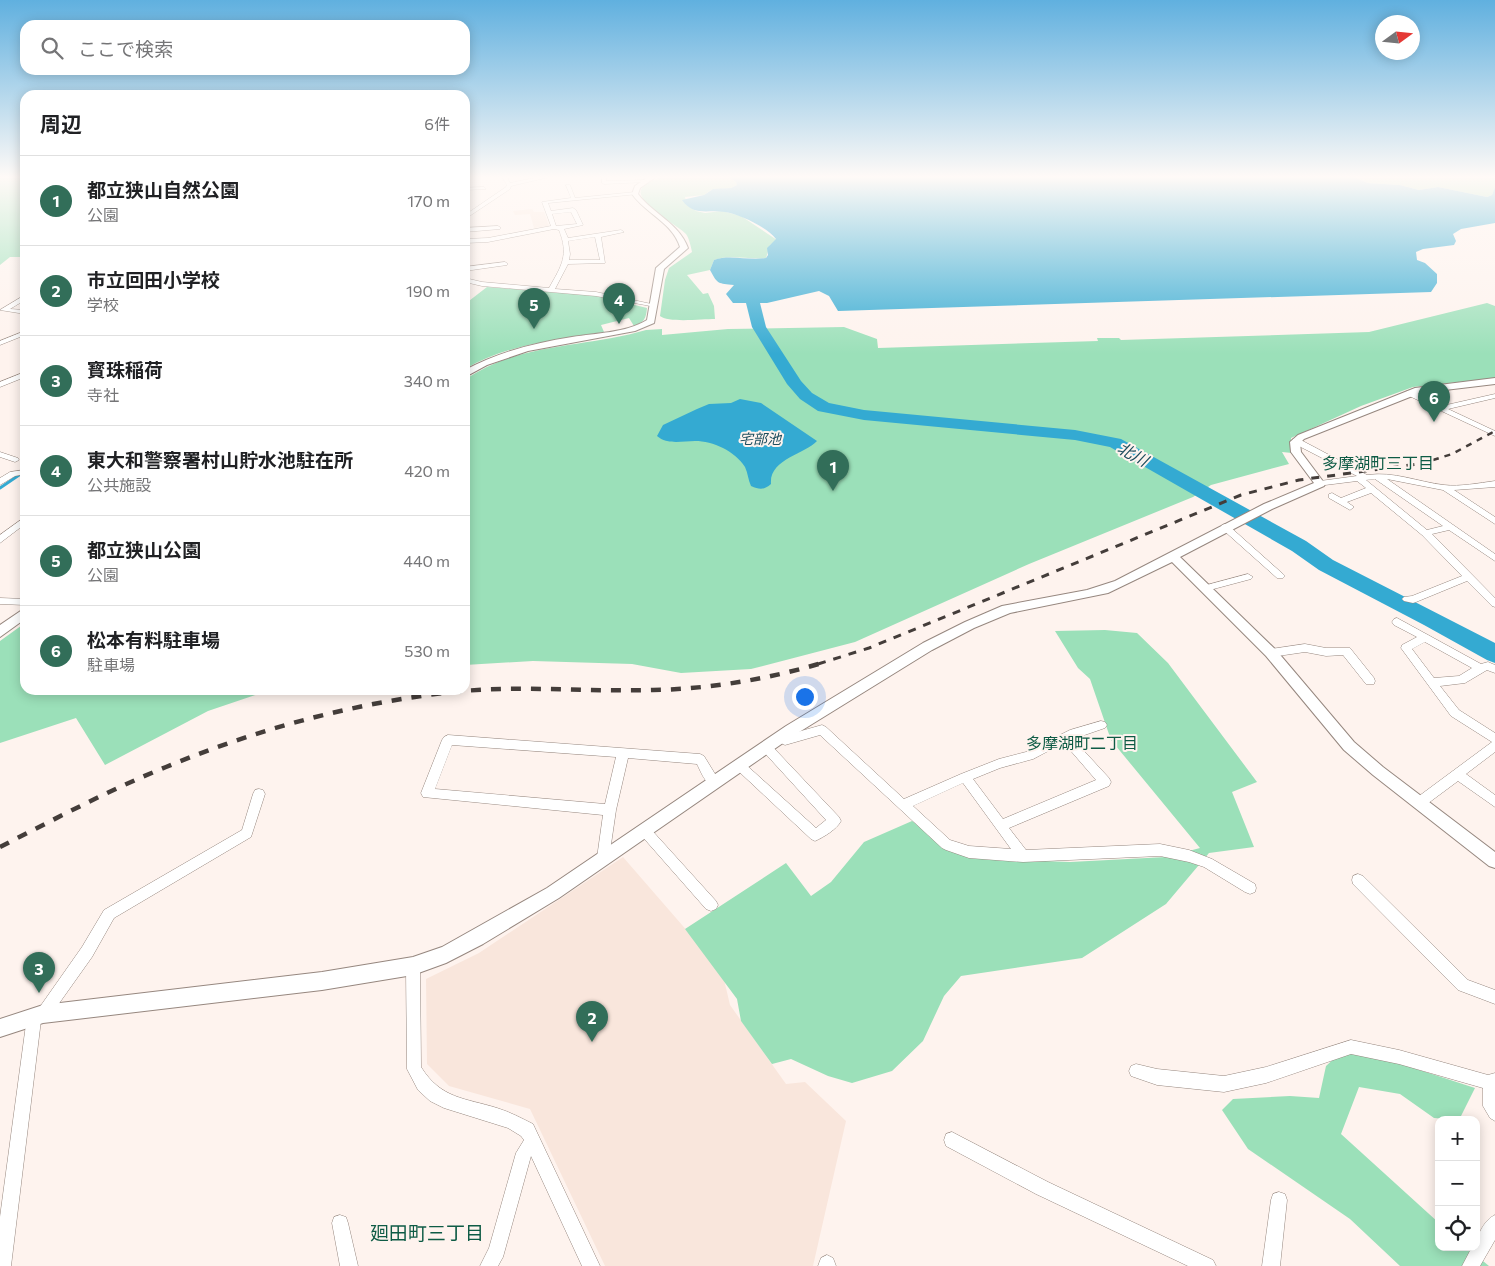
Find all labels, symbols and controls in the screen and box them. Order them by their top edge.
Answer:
north arrow [1375,15,1420,60]
search box [20,20,470,75]
icon: search [38,34,66,62]
text: ここで検索 [78,37,173,60]
text: 周辺 [40,111,82,136]
text: 6件 [424,114,450,133]
text: 都立狭山自然公園 [87,178,239,201]
text: 1 [52,191,60,210]
text: 170 m [407,191,450,210]
text: 公園 [87,205,119,224]
text: 市立回田小学校 [87,268,220,291]
text: 2 [51,281,61,300]
text: 190 m [406,281,450,300]
pin: 4 [603,283,635,324]
pin: 5 [518,288,550,329]
text: 学校 [87,295,119,314]
text: 寳珠稲荷 [87,358,163,381]
text: 3 [51,371,61,390]
text: 340 m [404,371,450,390]
pin: 6 [1418,381,1450,422]
text: 寺社 [87,385,119,404]
water label: 宅部池 [739,430,783,447]
water label: 北川 [1115,437,1154,471]
text: 東大和警察署村山貯水池駐在所 [87,448,353,471]
pin: 1 [817,450,849,491]
district label: 多摩湖町三丁目 [1322,453,1434,472]
text: 4 [51,461,61,480]
text: 420 m [404,461,450,480]
text: 公共施設 [87,475,151,494]
text: 都立狭山公園 [87,538,201,561]
text: 5 [51,551,61,570]
text: 440 m [403,551,450,570]
text: 公園 [87,565,119,584]
text: 松本有料駐車場 [87,628,220,651]
text: 6 [51,641,61,660]
text: 530 m [404,641,450,660]
text: 駐車場 [87,655,135,674]
your location [792,684,818,710]
district label: 多摩湖町二丁目 [1026,733,1138,752]
pin: 3 [23,952,55,993]
pin: 2 [576,1001,608,1042]
map controls [1435,1116,1480,1251]
button: + [1435,1116,1480,1161]
button: − [1435,1161,1480,1206]
button: locate [1435,1206,1480,1251]
district label: 廻田町三丁目 [370,1221,484,1244]

